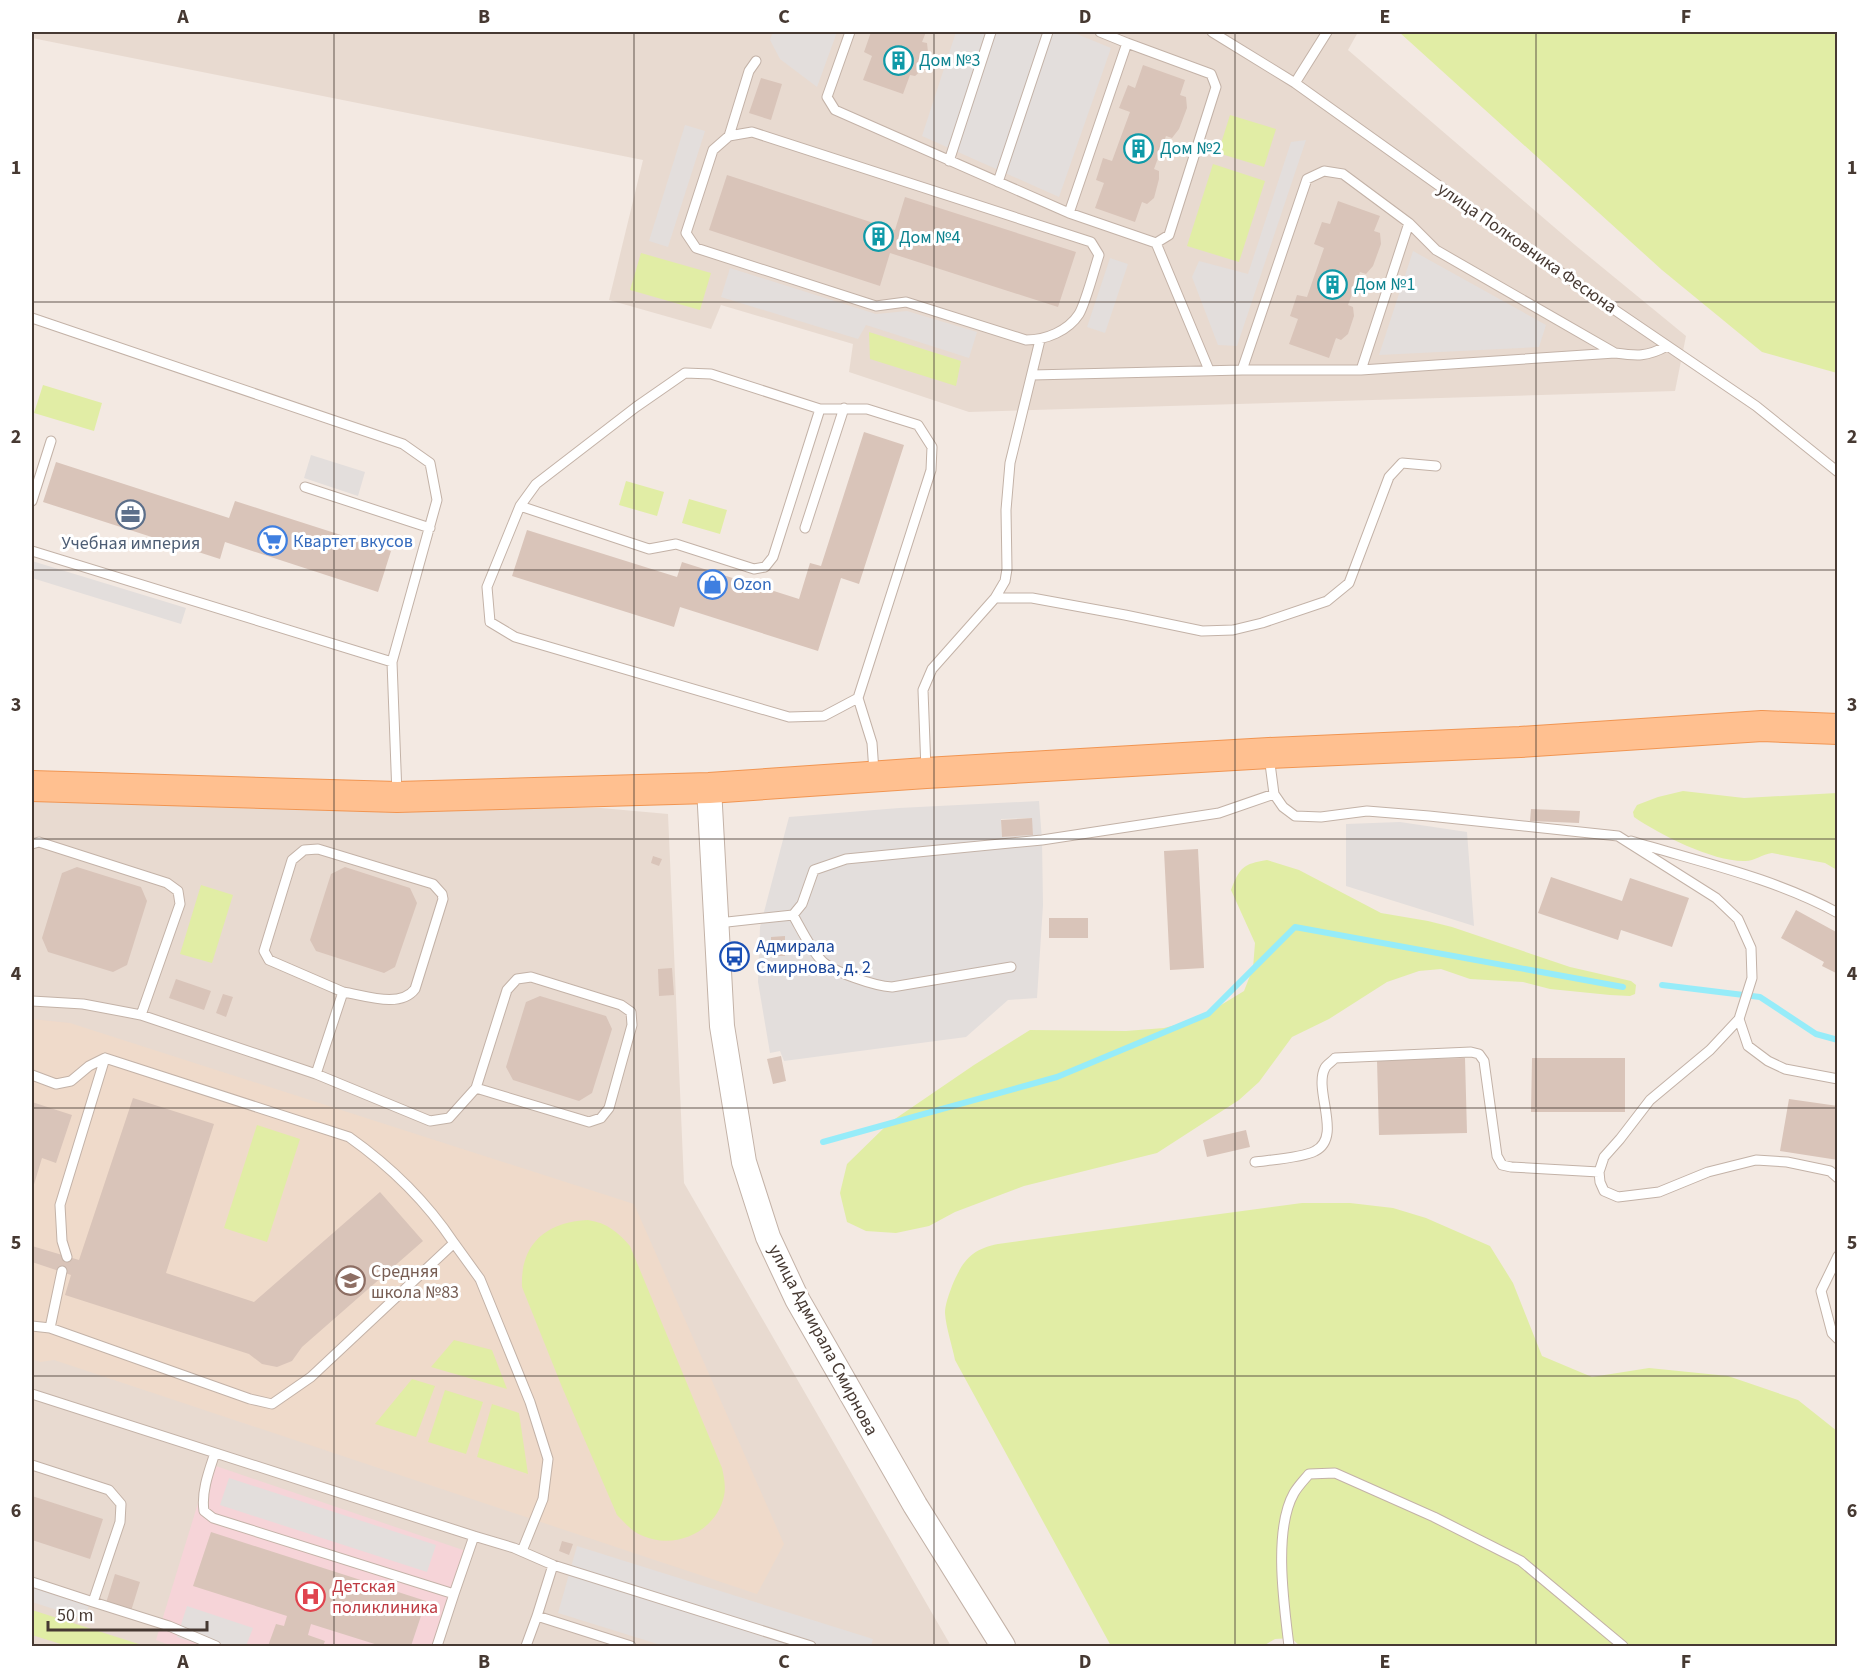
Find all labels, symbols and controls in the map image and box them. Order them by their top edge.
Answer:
text: A [176,3,189,31]
text: B [478,3,490,31]
text: C [778,3,790,31]
text: D [1079,3,1091,31]
text: E [1380,3,1390,31]
text: F [1681,3,1691,31]
building icon: Дом №3 [882,44,914,76]
place label: Дом №3 [919,48,980,73]
building icon: Дом №2 [1123,132,1155,164]
place label: Дом №2 [1160,136,1221,161]
text: 1 [11,154,21,182]
text: 1 [1847,154,1857,182]
street label: улица Полковника Фесюна [1432,176,1622,320]
building icon: Дом №4 [862,221,894,253]
place label: Дом №4 [899,225,960,250]
building icon: Дом №1 [1317,268,1349,300]
place label: Дом №1 [1354,272,1415,297]
text: 2 [11,423,21,451]
text: 2 [1847,423,1857,451]
office icon: Учебная империя [115,498,147,530]
supermarket icon: Квартет вкусов [256,525,288,557]
place label: Квартет вкусов [293,529,413,554]
place label: Учебная империя [62,531,200,556]
shop icon: Ozon [696,568,728,600]
place label: Ozon [733,572,772,597]
text: 3 [11,691,21,719]
text: 3 [1847,691,1857,719]
place label: Адмирала Смирнова, д. 2 [756,934,871,980]
bus stop icon: Адмирала Смирнова, д. 2 [719,940,751,972]
text: 4 [11,960,22,988]
text: 4 [1847,960,1858,988]
text: 5 [11,1229,21,1257]
text: 5 [1847,1229,1857,1257]
street label: улица Адмирала Смирнова [762,1240,884,1440]
place label: Средняя школа №83 [371,1259,459,1305]
school or university icon: Средняя школа №83 [334,1265,366,1297]
text: 6 [11,1497,21,1525]
text: 6 [1847,1497,1857,1525]
place label: Детская поликлиника [332,1574,438,1620]
hospital icon: Детская поликлиника [295,1580,327,1612]
scale bar [48,1594,207,1632]
text: 50 m [57,1603,93,1628]
text: A [176,1648,189,1676]
text: B [478,1648,490,1676]
text: C [778,1648,790,1676]
text: D [1079,1648,1091,1676]
text: E [1380,1648,1390,1676]
text: F [1681,1648,1691,1676]

